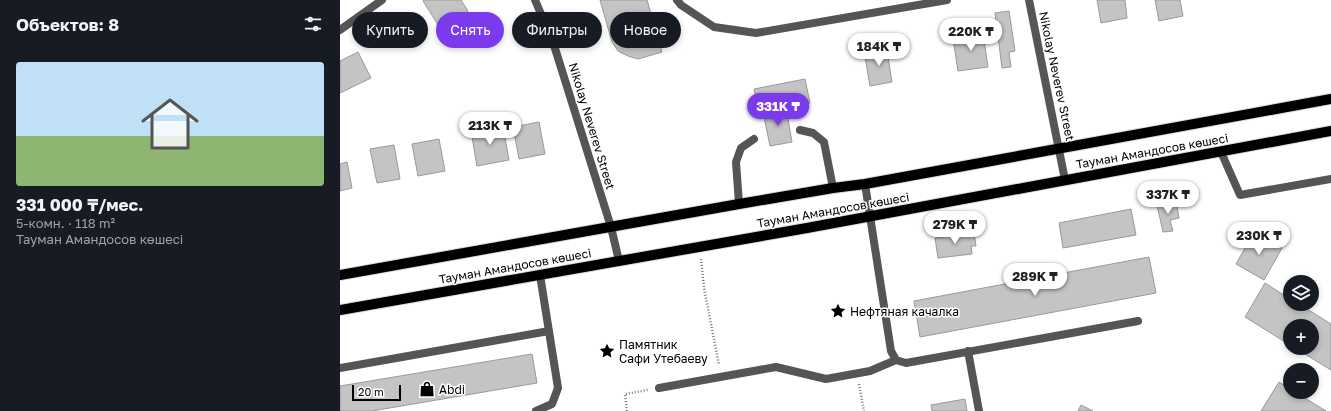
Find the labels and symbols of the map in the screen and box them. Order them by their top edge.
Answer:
street label: Nikolay Neverev Street [1036,10,1078,142]
pin: 220K ₸ [938,18,1004,52]
pin: 184K ₸ [846,33,912,67]
street label: Nikolay Neverev Street [566,61,619,191]
pin: 331K ₸ [745,93,811,127]
pin: 213K ₸ [457,112,523,146]
street label: Тауман Амандосов көшесі [1075,130,1229,172]
pin: 337K ₸ [1135,181,1201,215]
street label: Тауман Амандосов көшесі [756,189,910,231]
pin: 279K ₸ [922,211,988,245]
pin: 230K ₸ [1226,222,1292,256]
street label: Тауман Амандосов көшесі [438,245,592,287]
pin: 289K ₸ [1002,263,1068,297]
place icon: Нефтяная качалка [829,302,847,320]
place label: Нефтяная качалка [850,304,959,319]
place label: Памятник Сафи Утебаеву [619,337,708,366]
place icon: Памятник Сафи Утебаеву [598,342,616,360]
shop icon: Abdi [418,380,436,398]
place label: Abdi [439,382,465,397]
scale bar [352,383,401,402]

